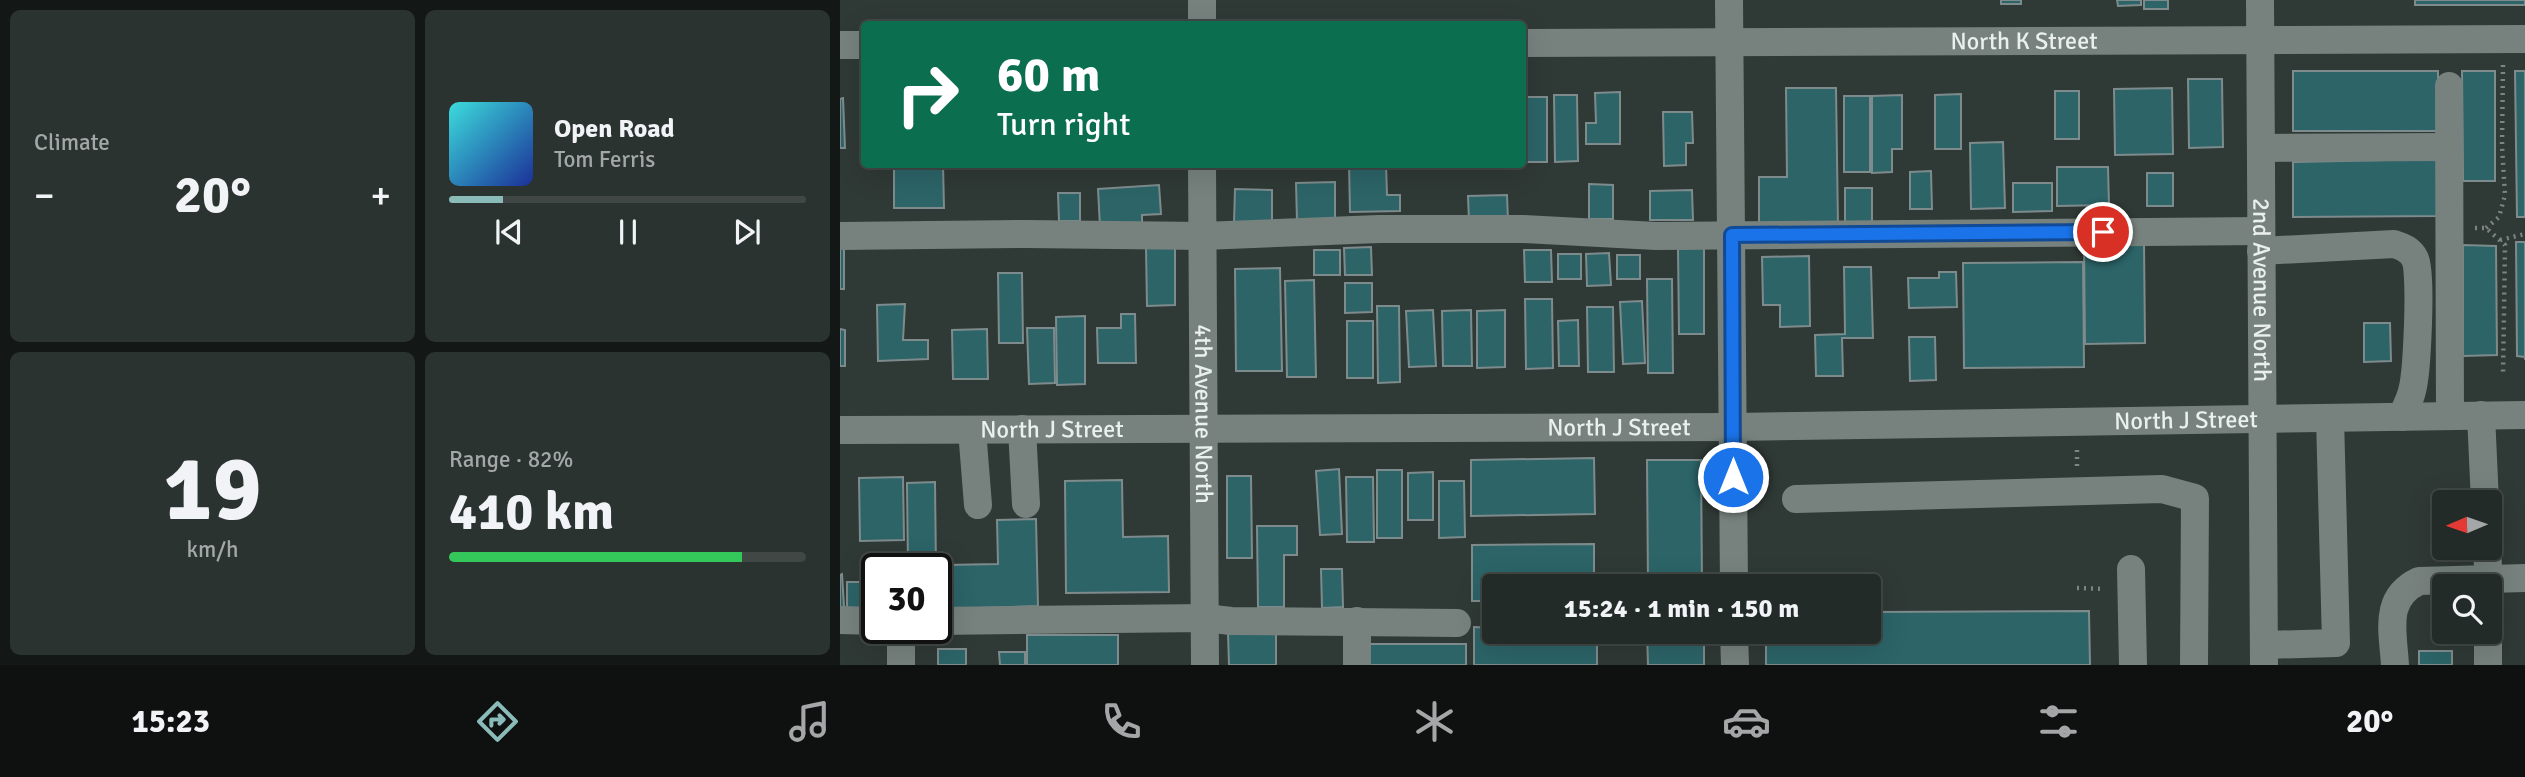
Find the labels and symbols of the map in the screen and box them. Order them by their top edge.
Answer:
street label: North K Street [1950,26,2098,56]
street label: 2nd Avenue North [2246,198,2277,382]
pin [2073,202,2133,262]
street label: 4th Avenue North [1188,324,1219,504]
street label: North J Street [2114,404,2258,436]
street label: North J Street [1547,412,1691,443]
street label: North J Street [980,414,1124,445]
position arrow [1696,440,1770,514]
north arrow [2432,490,2502,560]
speed limit sign: 30 [861,553,952,644]

